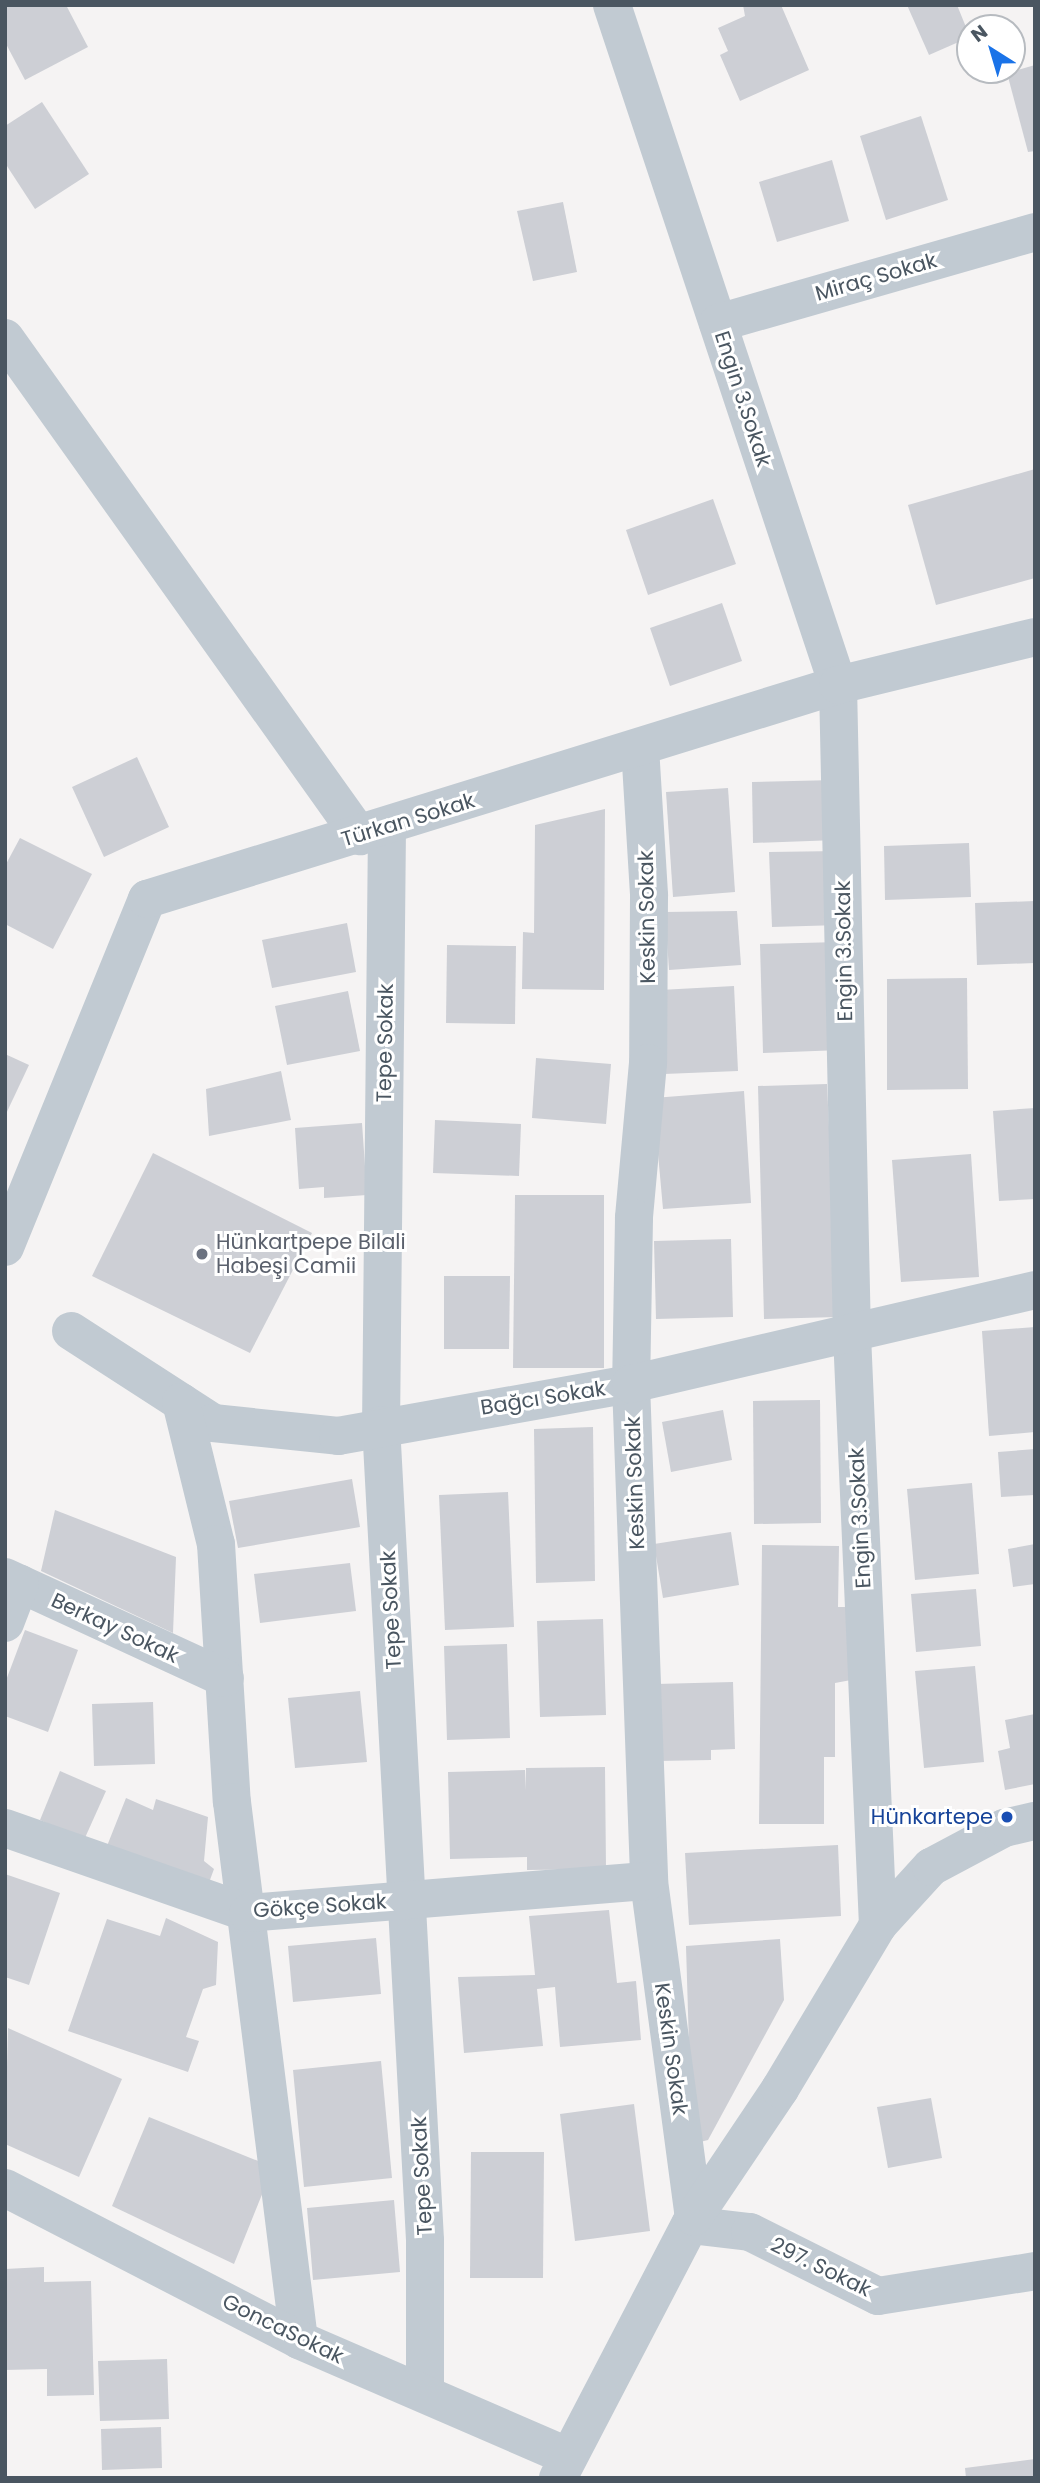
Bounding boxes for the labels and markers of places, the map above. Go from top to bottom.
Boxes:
place label: Hünkartpepe Bilali Habeşi Camii [216,1229,406,1279]
marker: Hünkartpepe Bilali Habeşi Camii [194,1246,210,1262]
place label: Hünkartepe [871,1804,993,1830]
marker: Hünkartepe [999,1809,1015,1825]

